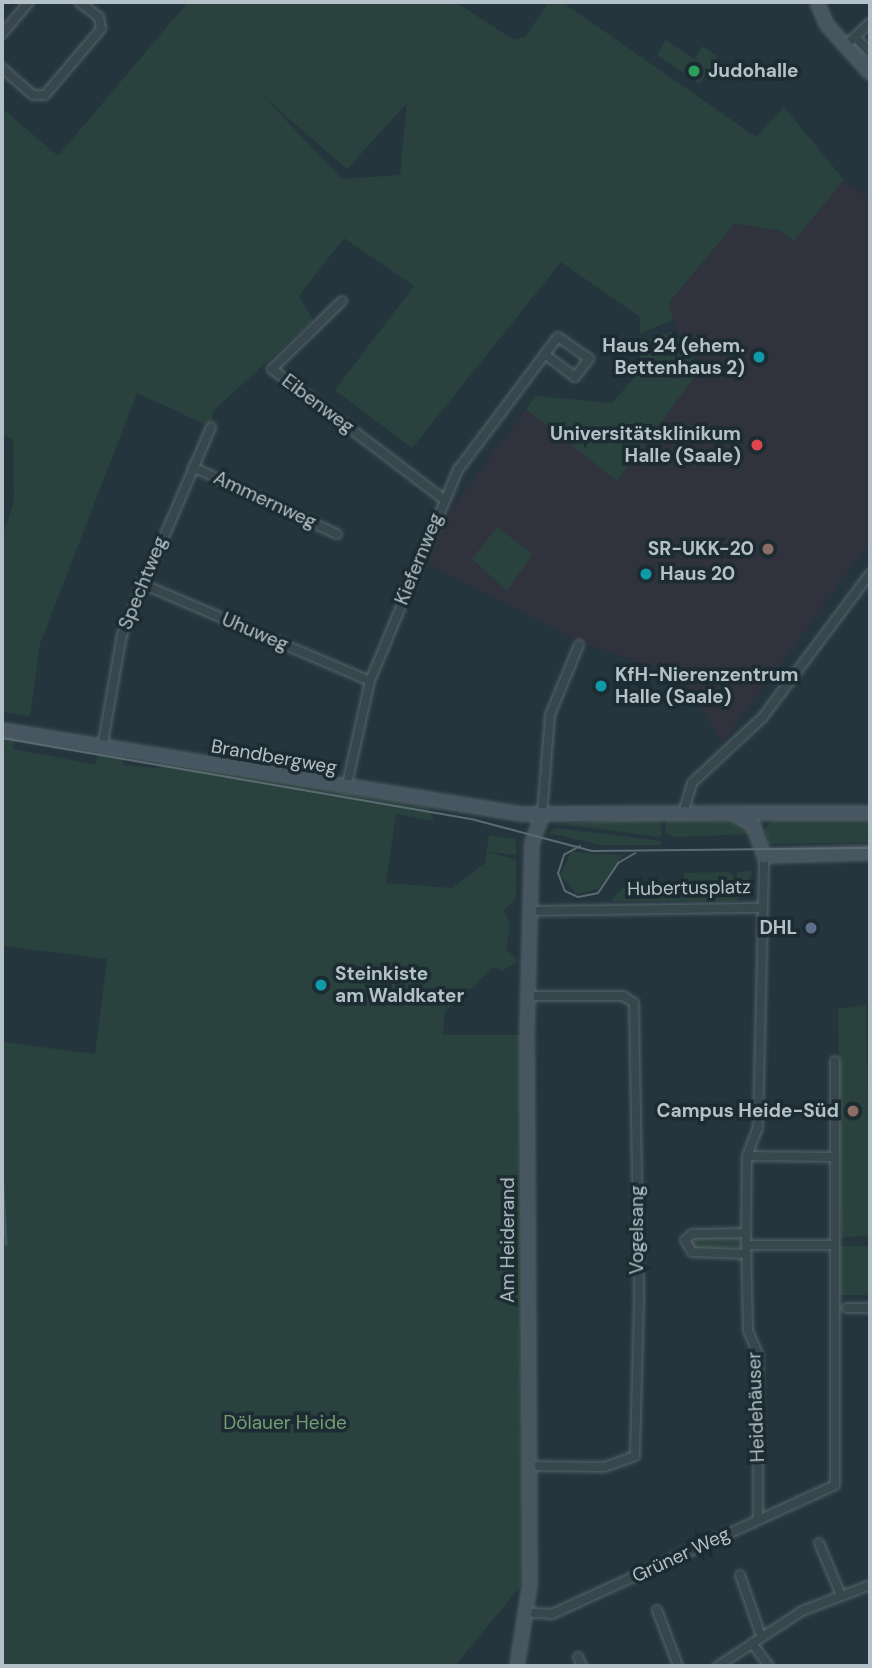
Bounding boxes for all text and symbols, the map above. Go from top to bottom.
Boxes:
place label: Judohalle [708,60,798,82]
marker: Judohalle [686,63,702,79]
place label: Haus 24 (ehem. Bettenhaus 2) [602,335,745,379]
marker: Haus 24 (ehem. Bettenhaus 2) [751,349,767,365]
street label: Eibenweg [277,370,359,438]
place label: Universitätsklinikum Halle (Saale) [550,423,741,467]
marker: Universitätsklinikum Halle (Saale) [747,435,767,455]
street label: Ammernweg [210,466,320,534]
street label: Kiefernweg [390,510,448,608]
street label: Spechtweg [114,533,172,633]
place label: SR-UKK-20 [648,538,754,560]
marker: SR-UKK-20 [760,541,776,557]
place label: Haus 20 [660,563,735,585]
marker: Haus 20 [638,566,654,582]
street label: Uhuweg [218,608,292,656]
place label: KfH-Nierenzentrum Halle (Saale) [615,664,798,708]
marker: KfH-Nierenzentrum Halle (Saale) [593,678,609,694]
street label: Brandbergweg [209,735,339,779]
street label: Hubertusplatz [627,876,751,900]
place label: DHL [759,917,797,939]
marker: DHL [803,920,819,936]
place label: Steinkiste am Waldkater [335,963,464,1007]
marker: Steinkiste am Waldkater [313,977,329,993]
place label: Campus Heide-Süd [657,1100,839,1122]
marker: Campus Heide-Süd [845,1103,861,1119]
street label: Am Heiderand [497,1177,519,1303]
street label: Vogelsang [626,1186,648,1274]
street label: Heidehäuser [743,1351,769,1463]
park label: Dölauer Heide [223,1412,347,1434]
street label: Grüner Weg [629,1523,733,1587]

